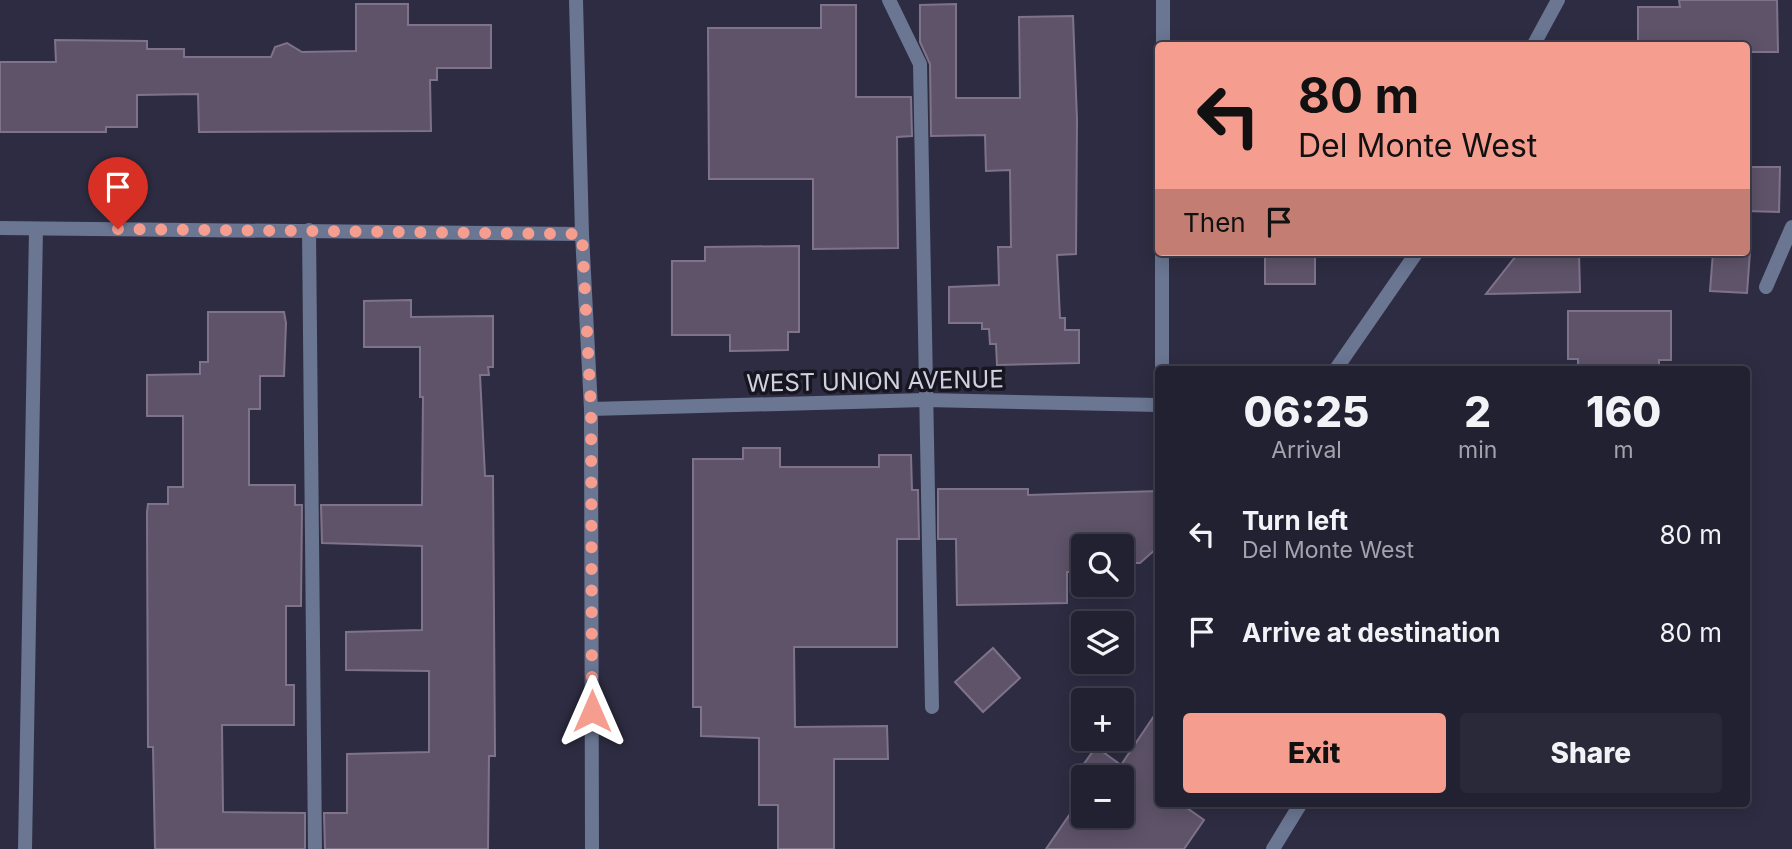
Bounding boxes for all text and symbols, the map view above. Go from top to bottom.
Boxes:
text: 80 m [1298,66,1419,125]
icon: left [1183,70,1274,161]
text: Del Monte West [1298,126,1537,165]
pin [88,157,148,229]
icon: arrive [99,168,137,206]
icon: arrive [1260,203,1298,241]
text: Then [1183,207,1246,238]
street label: WEST UNION AVENUE [746,364,1004,398]
text: 06:25 [1244,386,1369,437]
text: 2 [1464,386,1491,437]
text: 160 [1586,386,1661,437]
text: Arrival [1271,436,1342,464]
text: min [1458,436,1497,464]
text: m [1614,436,1634,464]
text: Turn left [1242,505,1348,536]
icon: left [1183,515,1221,553]
text: 80 m [1659,519,1722,550]
map controls [1071,534,1134,828]
button: search [1071,534,1134,597]
text: Del Monte West [1242,536,1414,564]
button: layers [1071,611,1134,674]
icon: arrive [1183,613,1221,651]
text: Arrive at destination [1242,617,1501,648]
text: 80 m [1659,617,1722,648]
position arrow [555,674,629,748]
button: + [1071,688,1134,751]
button: Exit [1183,713,1446,793]
button: Share [1460,713,1722,793]
button: − [1071,765,1134,828]

